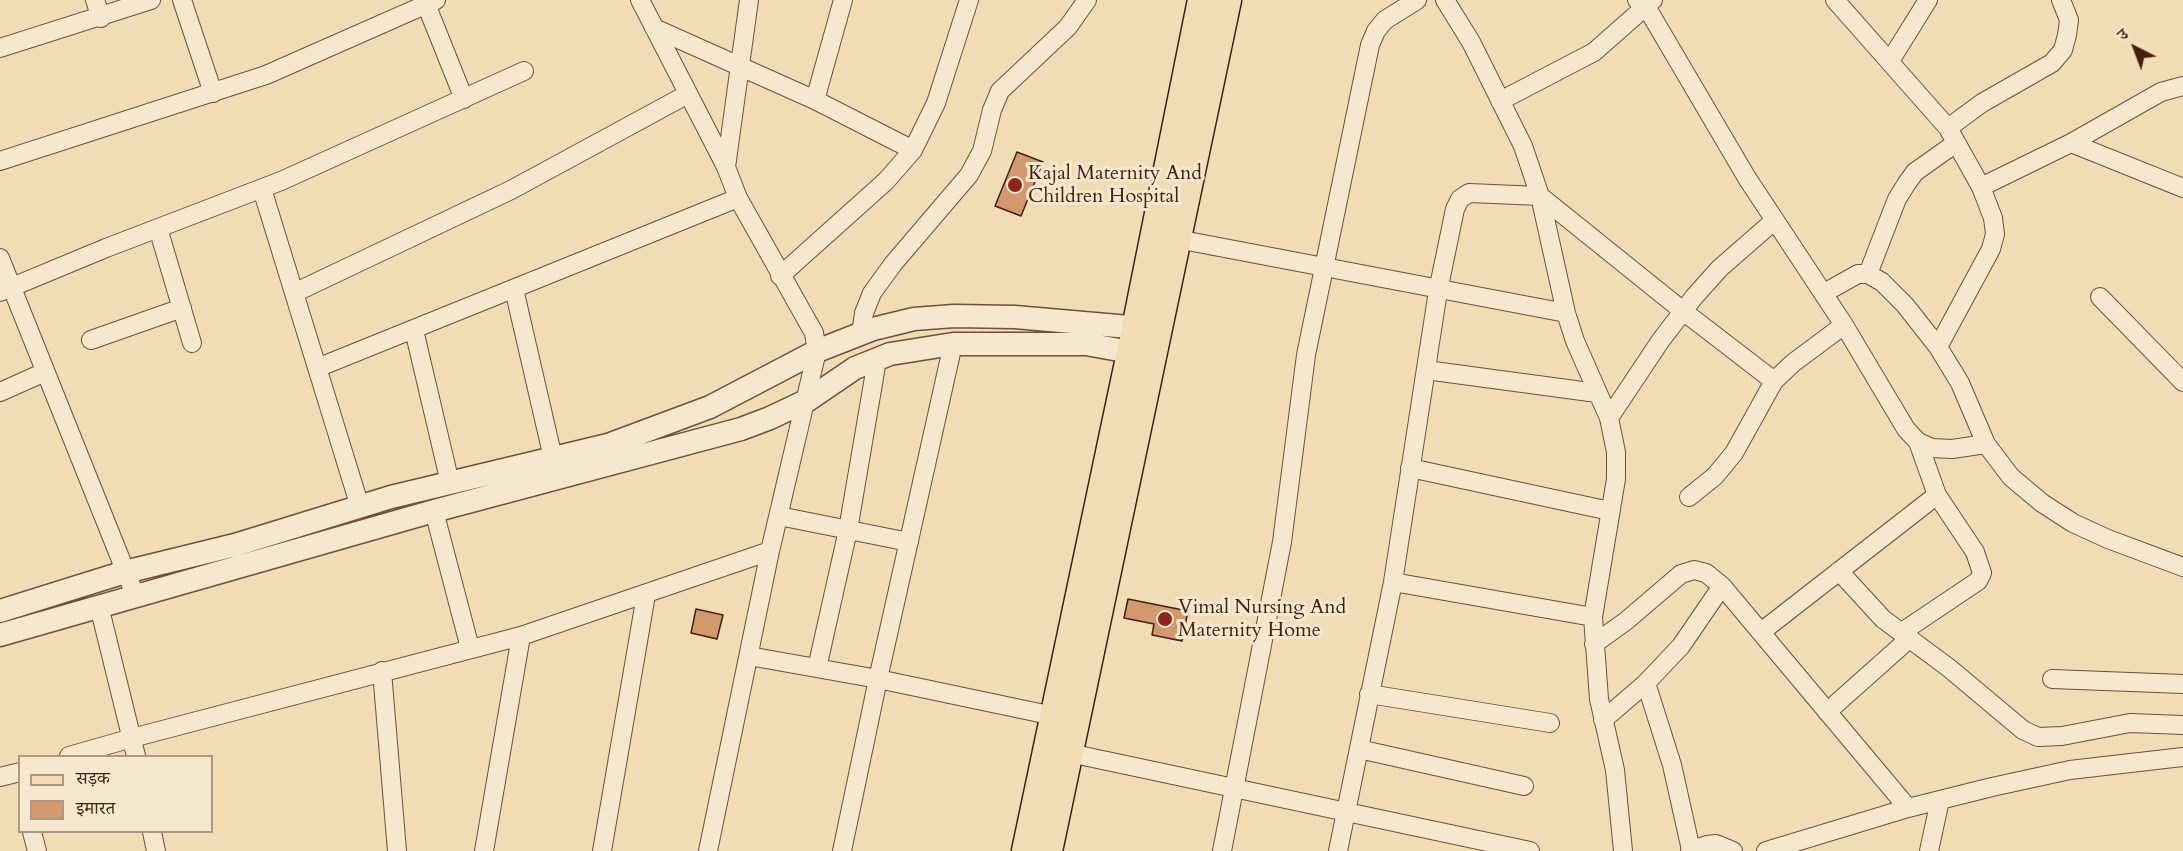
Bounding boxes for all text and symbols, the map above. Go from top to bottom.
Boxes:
north arrow [2105,18,2165,78]
text: उ [2113,24,2133,46]
place label: Kajal Maternity And Children Hospital [1028,162,1202,209]
marker: Kajal Maternity And Children Hospital [1006,176,1024,194]
place label: Vimal Nursing And Maternity Home [1178,596,1346,643]
marker: Vimal Nursing And Maternity Home [1156,610,1174,628]
legend [18,755,213,833]
text: सड़क [76,766,110,791]
text: इमारत [76,796,115,821]

